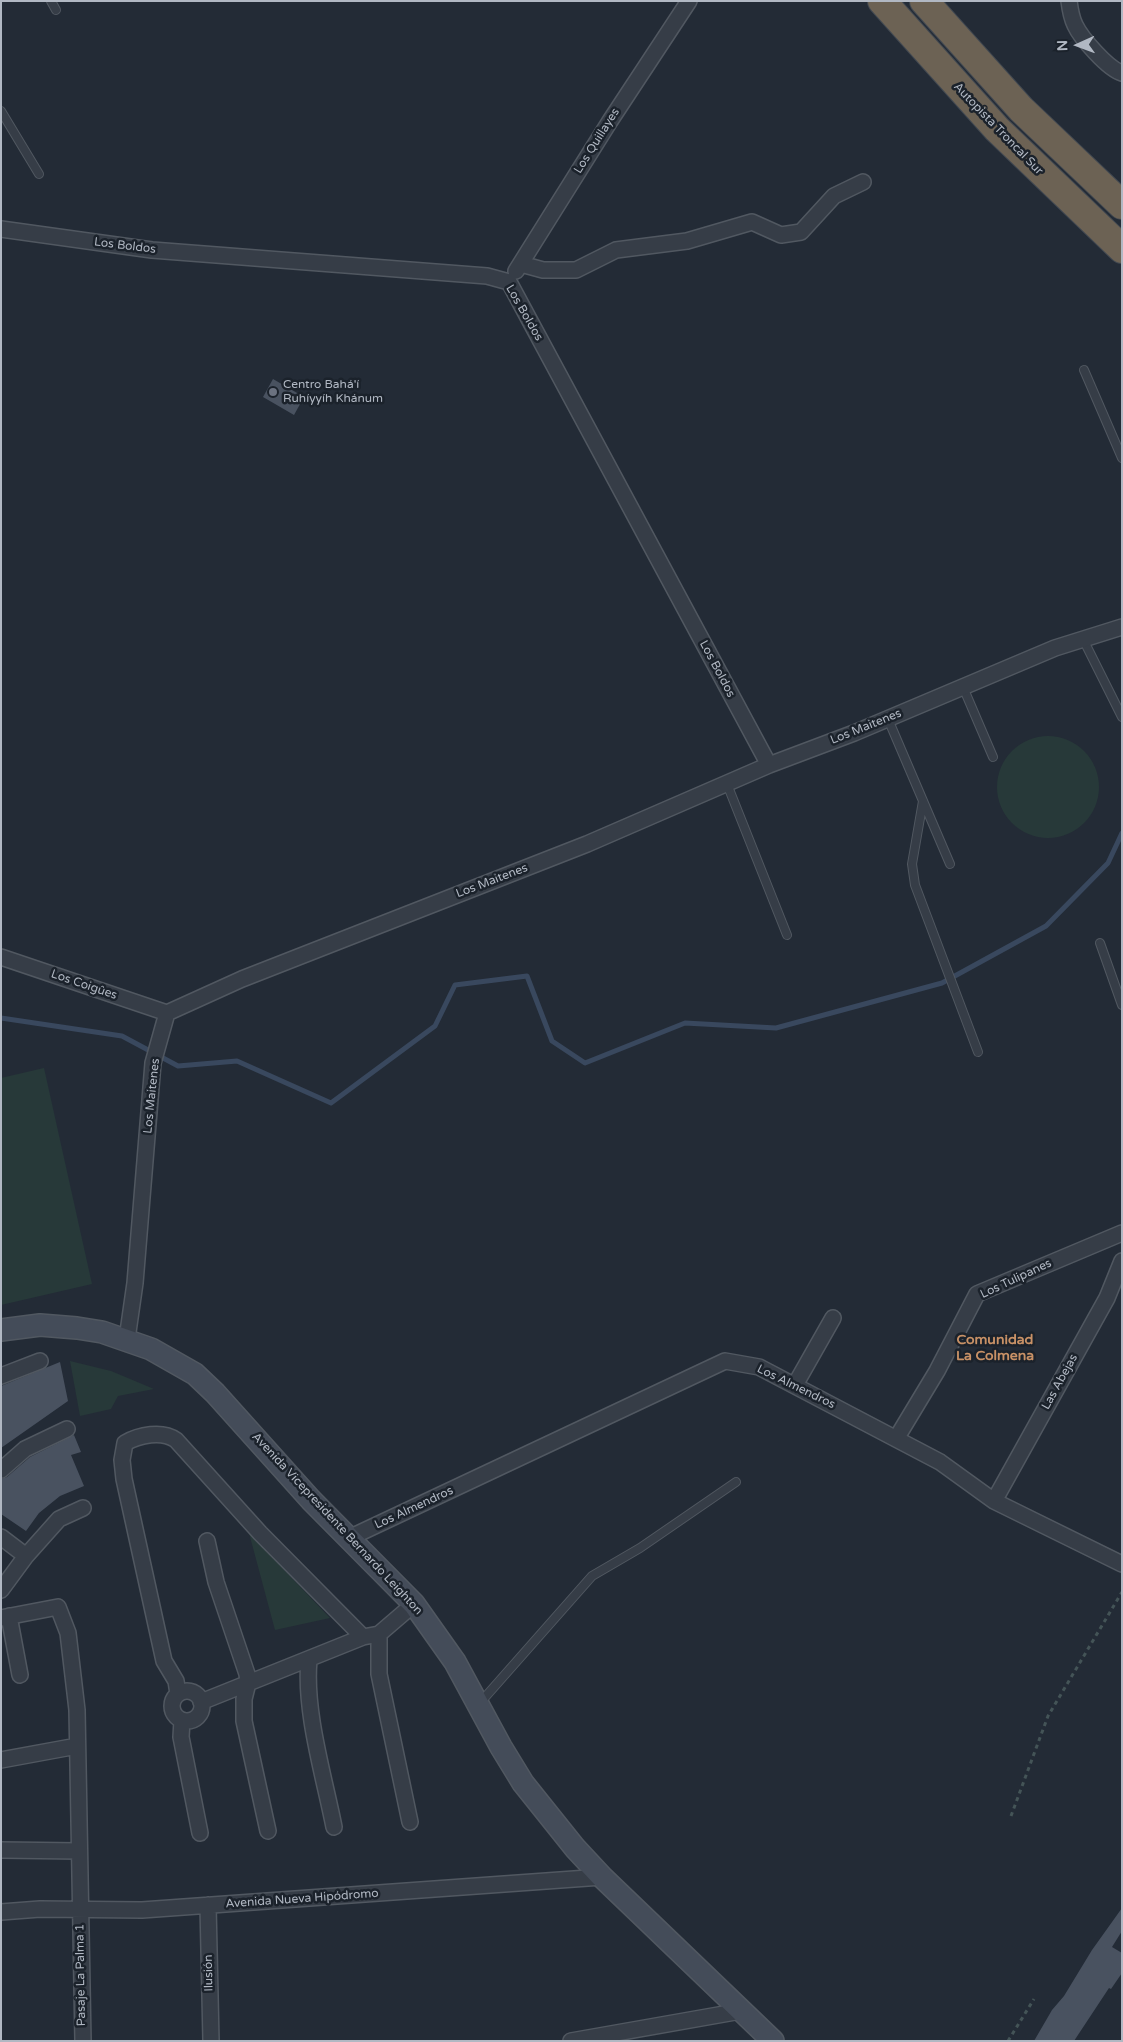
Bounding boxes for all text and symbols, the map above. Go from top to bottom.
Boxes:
north arrow [1053,20,1103,70]
text: N [1054,40,1071,51]
street label: Autopista Troncal Sur [950,80,1046,178]
street label: Los Quillayes [571,106,623,176]
street label: Los Boldos [93,235,157,257]
street label: Los Boldos [502,282,546,344]
place label: Centro Bahá'í Ruhíyyíh Khánum [283,378,383,406]
marker: Centro Bahá'í Ruhíyyíh Khánum [267,386,279,398]
street label: Los Boldos [696,638,738,700]
street label: Los Maitenes [828,706,904,748]
street label: Los Maitenes [454,861,530,901]
street label: Los Coigûes [49,967,119,1003]
street label: Los Maitenes [141,1058,163,1134]
street label: Los Tulipanes [978,1256,1054,1302]
district label: Comunidad La Colmena [956,1332,1034,1364]
street label: Las Abejas [1039,1352,1081,1412]
street label: Los Almendros [755,1362,837,1412]
street label: Avenida Vicepresidente Bernardo Leighton [249,1430,425,1618]
street label: Los Almendros [372,1483,456,1533]
street label: Avenida Nueva Hipódromo [225,1886,379,1912]
street label: Pasaje La Palma 1 [73,1924,89,2026]
street label: Ilusión [201,1954,217,1992]

